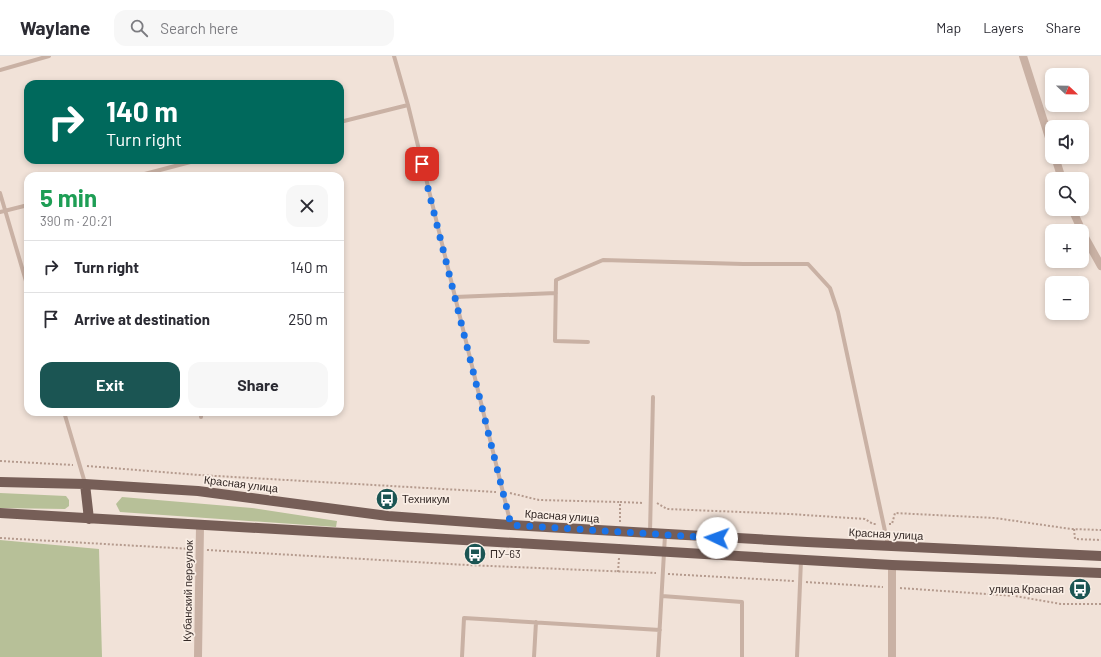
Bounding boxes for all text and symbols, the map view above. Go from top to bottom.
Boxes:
search box [114,10,394,46]
text: Waylane [20,16,90,39]
icon: search [128,17,150,39]
text: Search here [160,19,238,37]
text: Map [936,19,961,36]
text: Layers [983,19,1024,36]
text: Share [1046,19,1081,36]
north arrow [1045,68,1089,112]
map controls [1045,68,1089,320]
text: 140 m [106,94,178,128]
icon: right [40,96,92,148]
button: sound [1045,120,1089,164]
text: Turn right [106,128,182,150]
pin [405,147,439,181]
icon: arrive [411,153,433,175]
button: search [1045,172,1089,216]
text: 5 min [40,183,97,212]
button: close [286,185,328,227]
text: 390 m · 20:21 [40,213,112,229]
button: + [1045,224,1089,268]
icon: right [40,256,62,278]
text: Turn right [74,258,139,276]
text: 140 m [291,258,328,276]
button: − [1045,276,1089,320]
icon: arrive [40,308,62,330]
text: Arrive at destination [74,310,210,328]
text: 250 m [288,310,328,328]
button: Exit [40,362,180,408]
button: Share [188,362,328,408]
street label: Красная улица [203,472,280,495]
bus stop icon: Техникум [374,486,400,512]
place label: Техникум [402,492,450,505]
street label: Красная улица [524,506,601,525]
position arrow [696,517,738,559]
street label: Красная улица [848,525,925,542]
street label: Кубанский переулок [180,540,195,642]
bus stop icon: ПУ-63 [462,541,488,567]
place label: ПУ-63 [490,547,521,560]
bus stop icon: улица Красная [1067,576,1093,602]
place label: улица Красная [989,582,1064,595]

